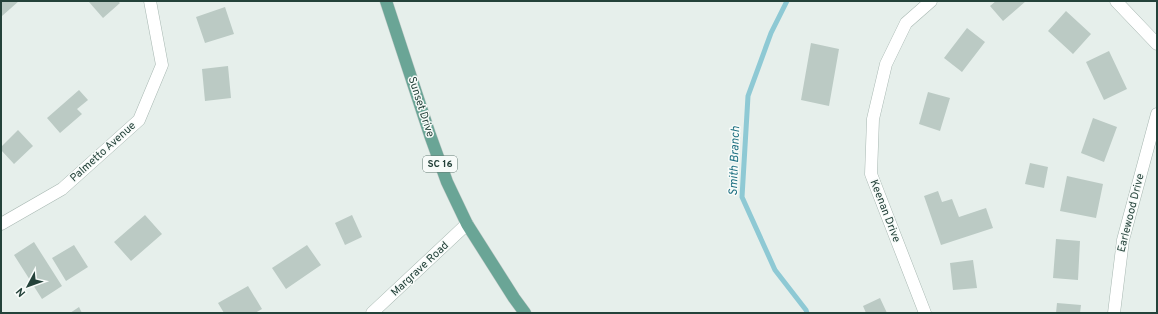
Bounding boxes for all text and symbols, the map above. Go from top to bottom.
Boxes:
street label: Sunset Drive [405,75,437,139]
street label: Palmetto Avenue [67,119,139,185]
water label: Smith Branch [726,125,744,196]
road number: SC 16 [423,156,457,172]
street label: Earlewood Drive [1114,172,1148,254]
street label: Keenan Drive [867,178,903,244]
street label: Margrave Road [388,239,452,299]
north arrow [8,266,48,306]
text: N [13,284,29,299]

